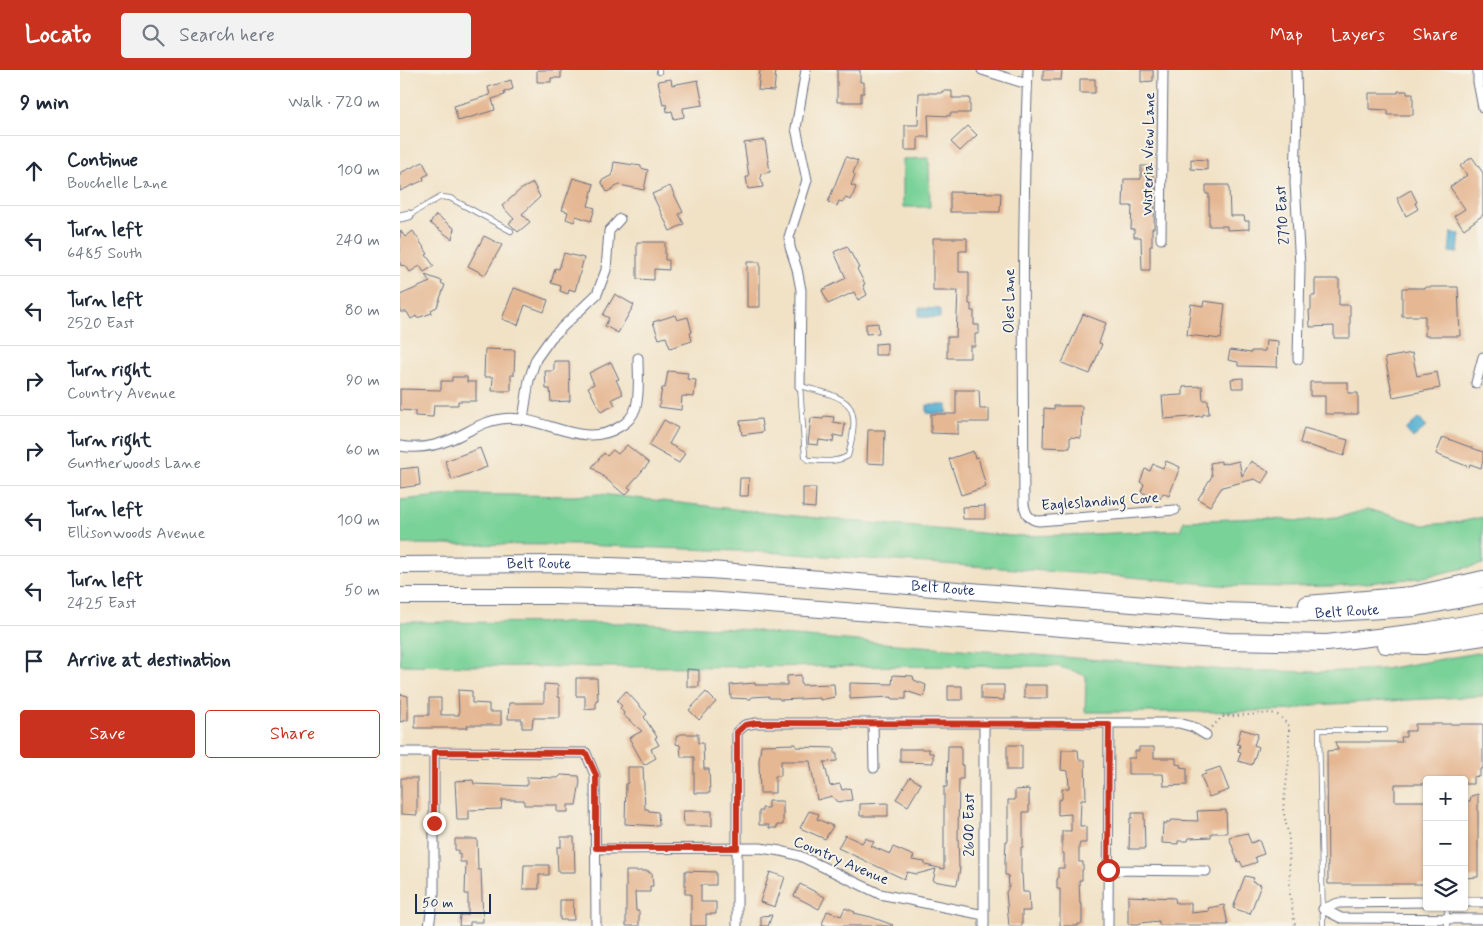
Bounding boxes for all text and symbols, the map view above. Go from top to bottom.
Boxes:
search box [121,13,471,58]
text: Locato [25,20,91,51]
icon: search [139,21,167,49]
text: Search here [179,23,275,48]
text: Map [1270,23,1303,47]
text: Layers [1331,23,1385,47]
text: Share [1413,23,1458,47]
text: 9 min [20,89,69,117]
text: Walk · 720 m [288,92,380,113]
street label: Wisteria View Lane [1138,92,1160,216]
text: Continue [67,148,138,173]
icon: ahead [20,157,48,185]
text: 100 m [337,160,380,181]
text: Bouchelle Lane [67,173,168,194]
street label: 2710 East [1271,184,1295,245]
text: Turn left [67,218,143,243]
icon: left [20,227,48,255]
text: 240 m [336,230,380,251]
text: 6485 South [67,243,142,264]
street label: Oles Lane [1000,269,1020,333]
text: Turn left [67,288,143,313]
icon: left [20,297,48,325]
text: 80 m [345,300,380,321]
text: 2520 East [67,313,134,334]
text: Turn right [67,358,151,383]
icon: right [20,367,48,395]
text: 90 m [346,370,380,391]
text: Country Avenue [67,383,176,404]
text: Turn right [67,428,151,453]
icon: right [20,437,48,465]
text: 60 m [346,440,380,461]
text: Guntherwoods Lane [67,453,201,474]
street label: Eagleslanding Cove [1041,488,1160,517]
text: Turn left [67,498,143,523]
icon: left [20,507,48,535]
text: 100 m [337,510,380,531]
text: Ellisonwoods Avenue [67,523,205,544]
street label: Belt Route [507,554,572,574]
text: Turn left [67,568,143,593]
street label: Belt Route [910,576,976,601]
icon: left [20,577,48,605]
text: 50 m [344,580,380,601]
text: 2425 East [67,593,136,614]
street label: Belt Route [1314,600,1380,624]
icon: arrive [20,647,48,675]
text: Arrive at destination [67,648,231,673]
button: Save [20,710,195,758]
button: Share [205,710,380,758]
map controls [1423,776,1468,911]
button: + [1423,776,1468,821]
street label: 2600 East [960,793,980,857]
route end [423,812,446,835]
button: − [1423,821,1468,866]
street label: Country Avenue [790,832,892,890]
route start [1097,859,1120,882]
button: layers [1423,866,1468,911]
scale bar [415,891,491,914]
text: 50 m [422,894,453,912]

